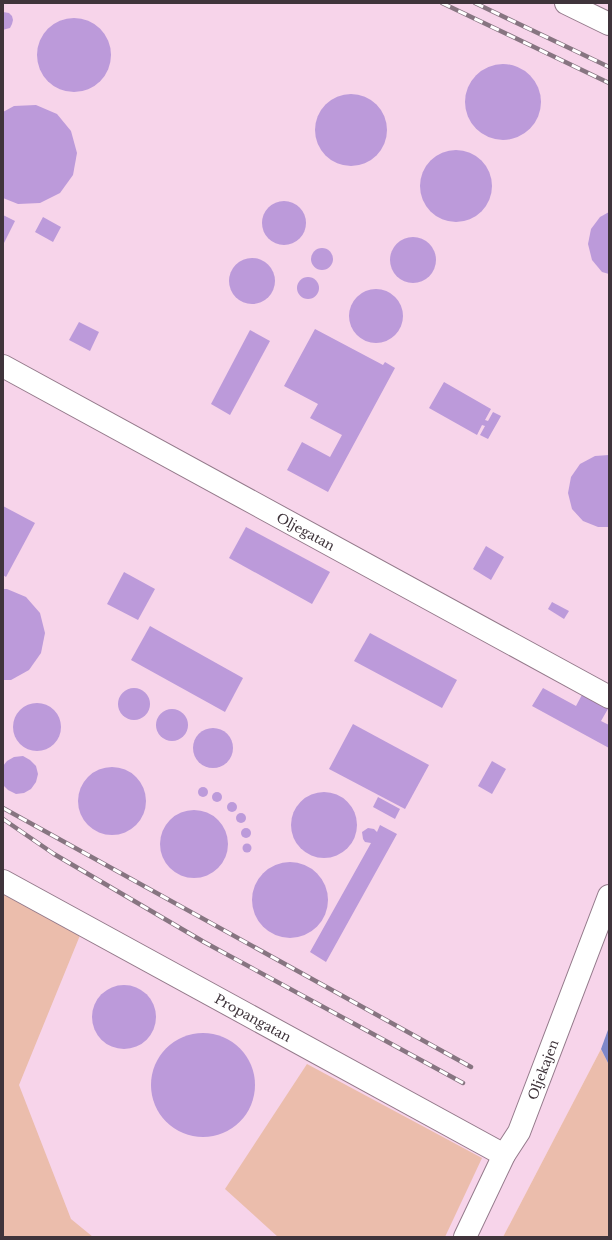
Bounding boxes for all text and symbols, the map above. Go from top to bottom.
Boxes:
street label: Oljegatan [273,509,338,555]
street label: Propangatan [212,990,294,1046]
street label: Oljekajen [524,1037,562,1102]

